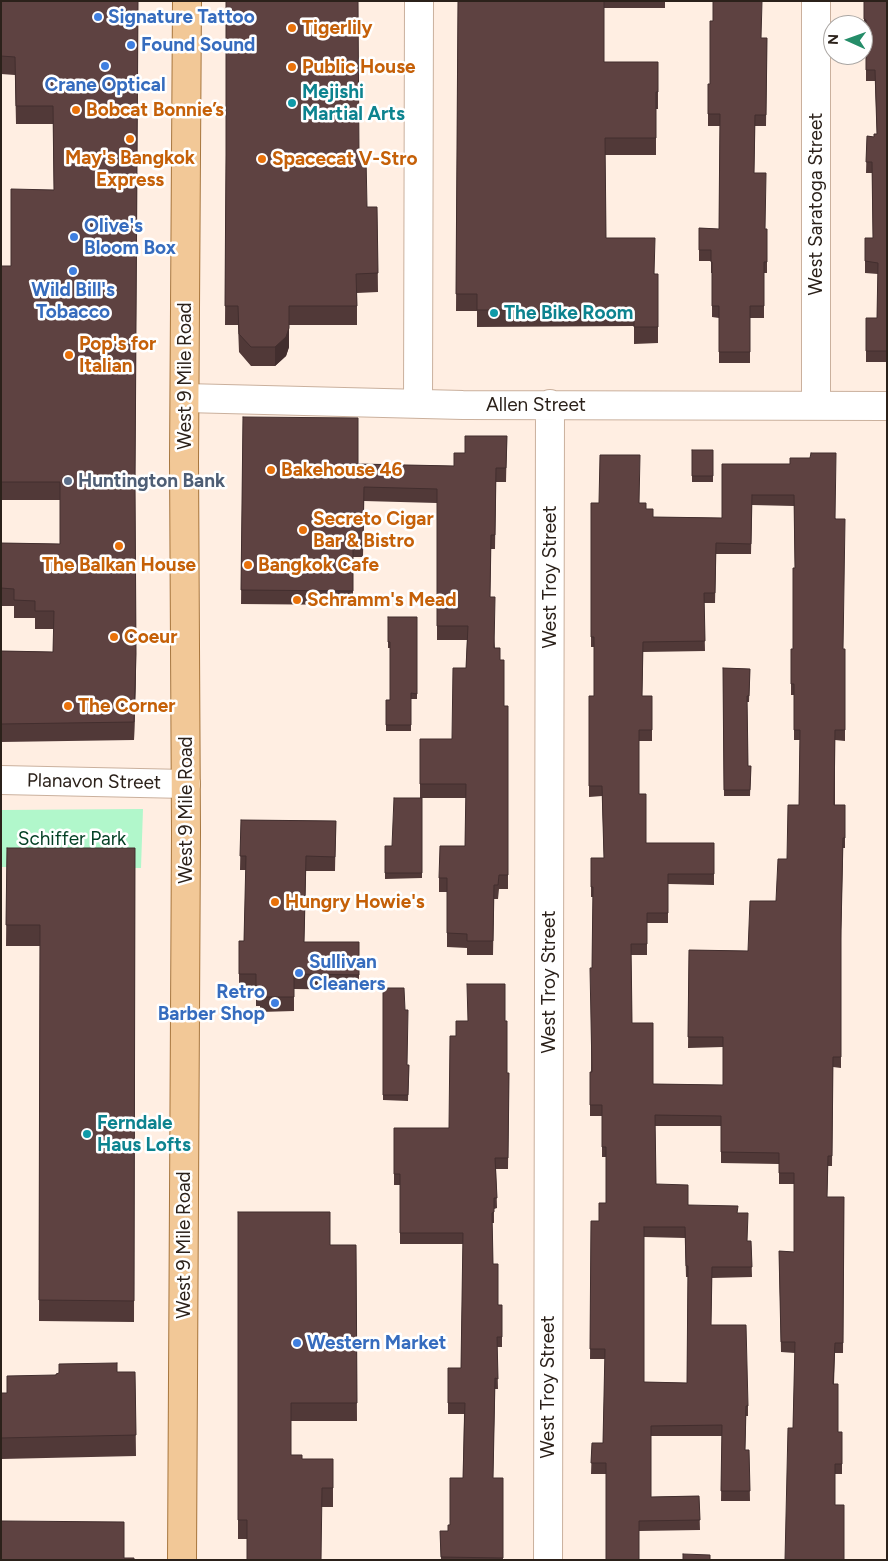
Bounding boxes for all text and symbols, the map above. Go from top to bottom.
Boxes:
place label: Signature Tattoo [108,6,255,28]
marker: Signature Tattoo [92,11,104,23]
north arrow [823,15,873,65]
place label: Tigerlily [302,17,372,39]
marker: Tigerlily [286,22,298,34]
place label: Found Sound [141,34,255,56]
text: N [825,34,842,45]
marker: Found Sound [125,39,137,51]
place label: Public House [302,56,416,78]
marker: Crane Optical [99,60,111,72]
marker: Public House [286,61,298,73]
place label: Crane Optical [44,74,166,96]
place label: Mejishi Martial Arts [302,81,405,125]
marker: Mejishi Martial Arts [286,97,298,109]
place label: Bobcat Bonnie’s [86,99,224,121]
marker: Bobcat Bonnie’s [70,104,82,116]
street label: West Saratoga Street [805,113,827,295]
marker: May's Bangkok Express [124,133,136,145]
place label: May's Bangkok Express [65,147,195,191]
place label: Spacecat V-Stro [272,148,418,170]
marker: Spacecat V-Stro [256,153,268,165]
place label: Olive's Bloom Box [84,215,176,259]
marker: Olive's Bloom Box [68,231,80,243]
marker: Wild Bill's Tobacco [67,265,79,277]
place label: Wild Bill's Tobacco [31,279,115,323]
street label: West 9 Mile Road [174,302,196,450]
place label: The Bike Room [504,302,633,324]
marker: The Bike Room [488,307,500,319]
place label: Pop's for Italian [79,333,156,377]
marker: Pop's for Italian [63,349,75,361]
street label: Allen Street [486,394,586,416]
place label: Bakehouse 46 [281,459,403,481]
marker: Bakehouse 46 [265,464,277,476]
place label: Huntington Bank [78,470,225,492]
marker: Huntington Bank [62,475,74,487]
street label: West Troy Street [539,505,561,649]
place label: Secreto Cigar Bar & Bistro [313,508,434,552]
marker: Secreto Cigar Bar & Bistro [297,524,309,536]
marker: The Balkan House [113,540,125,552]
place label: The Balkan House [42,554,196,576]
place label: Bangkok Cafe [258,554,379,576]
marker: Bangkok Cafe [242,559,254,571]
place label: Schramm's Mead [307,589,456,611]
marker: Schramm's Mead [291,594,303,606]
place label: Coeur [124,626,177,648]
marker: Coeur [108,631,120,643]
place label: The Corner [78,695,176,717]
marker: The Corner [62,700,74,712]
street label: West 9 Mile Road [175,736,197,884]
street label: Planavon Street [27,769,161,795]
park label: Schiffer Park [18,828,126,850]
place label: Hungry Howie's [285,891,425,913]
marker: Hungry Howie's [269,896,281,908]
street label: West Troy Street [538,910,560,1054]
place label: Sullivan Cleaners [309,951,385,995]
marker: Sullivan Cleaners [293,967,305,979]
place label: Retro Barber Shop [158,981,265,1025]
marker: Retro Barber Shop [269,997,281,1009]
place label: Ferndale Haus Lofts [97,1112,191,1156]
marker: Ferndale Haus Lofts [81,1128,93,1140]
street label: West 9 Mile Road [173,1171,195,1319]
street label: West Troy Street [537,1315,559,1459]
place label: Western Market [307,1332,446,1354]
marker: Western Market [291,1337,303,1349]

